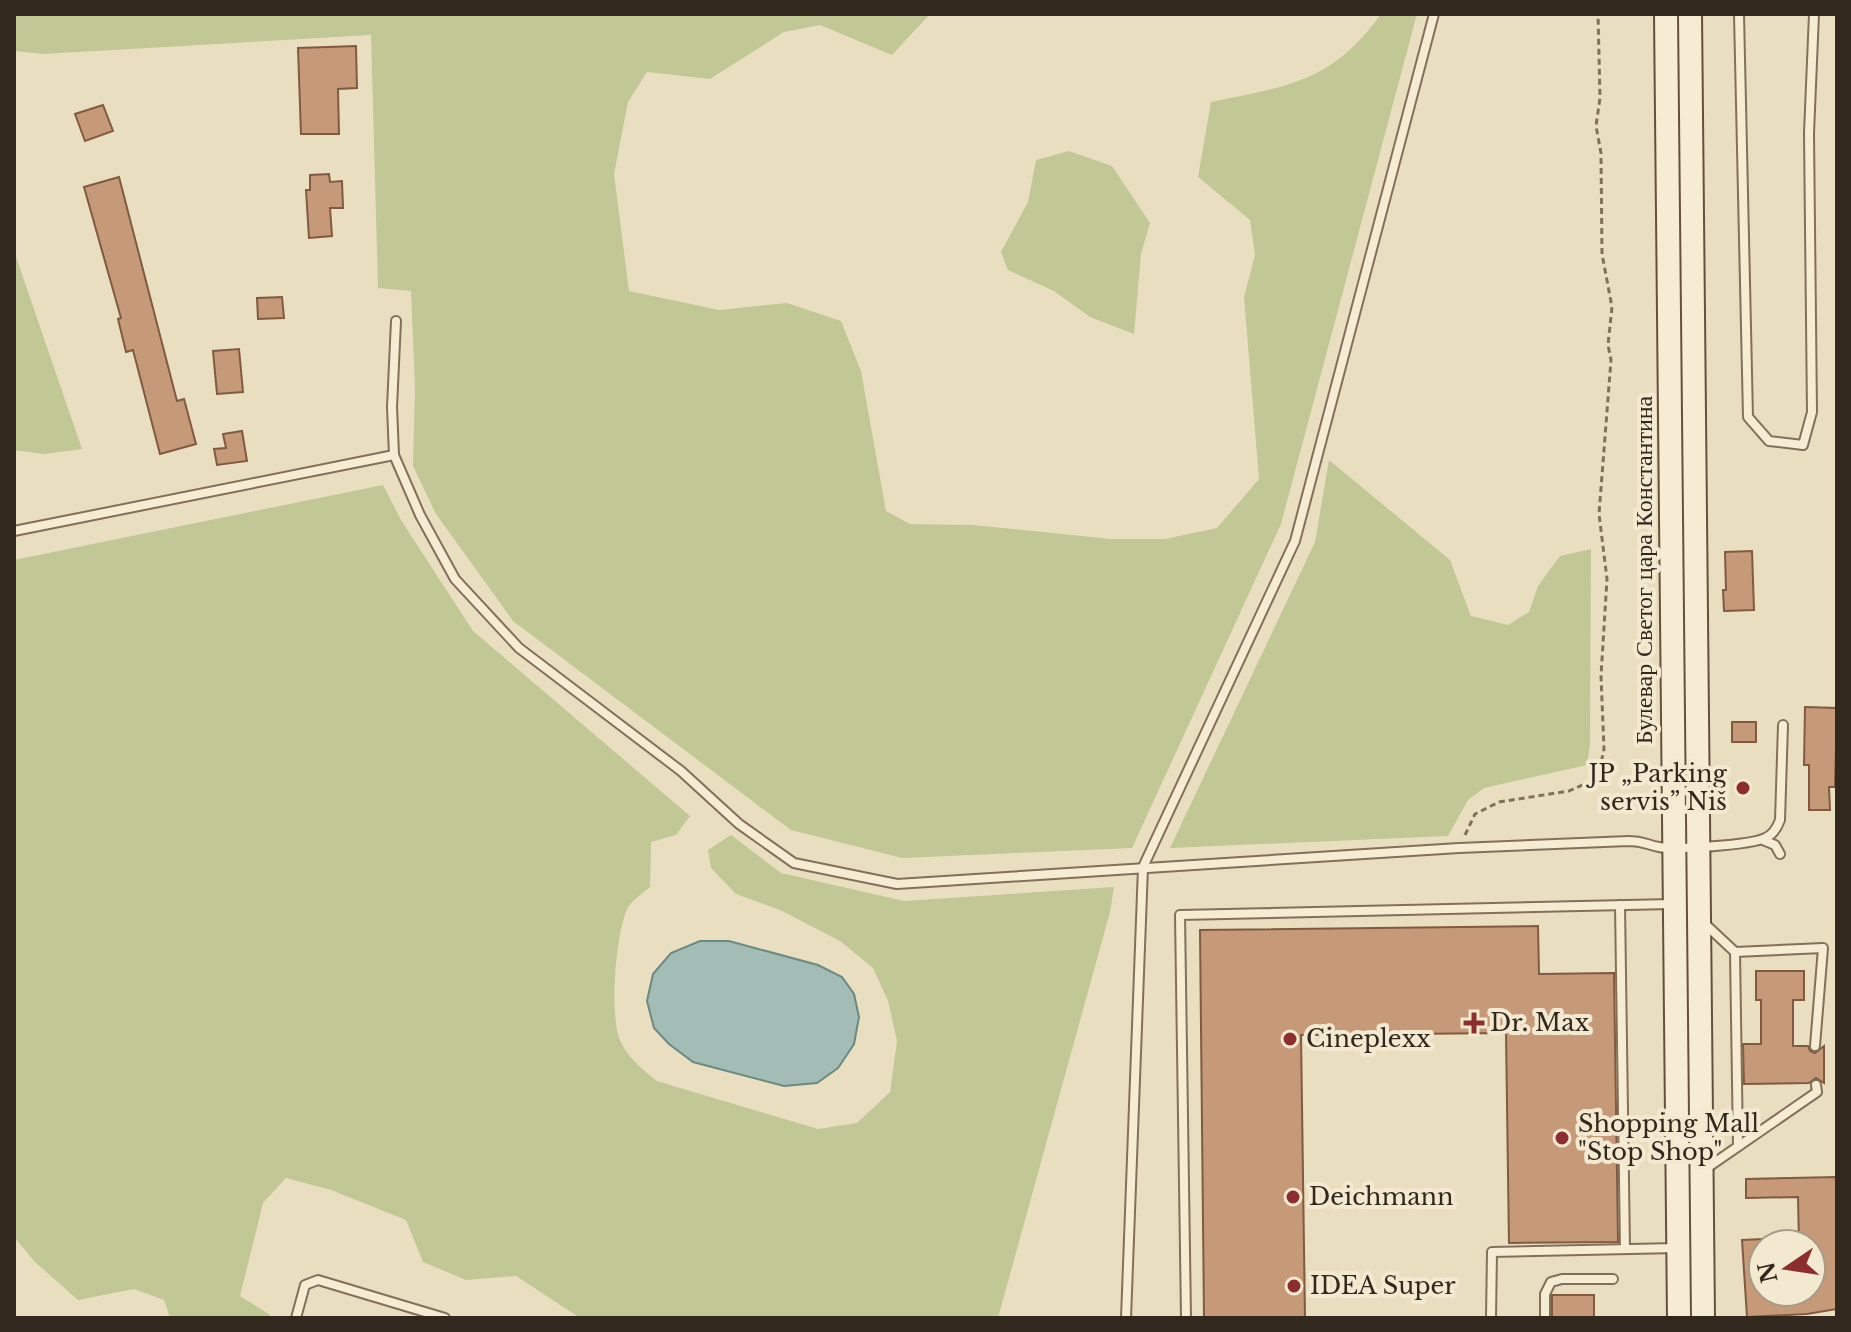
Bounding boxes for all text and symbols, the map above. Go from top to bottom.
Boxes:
street label: Булевар Светог цара Константина [1629,395,1658,744]
place label: JP „Parking servis” Niš [1586,759,1728,816]
marker: JP „Parking servis” Niš [1734,779,1752,797]
place label: Dr. Max [1490,1008,1589,1037]
marker: Dr. Max [1465,1014,1483,1032]
place label: Cineplexx [1306,1024,1431,1053]
marker: Cineplexx [1281,1030,1299,1048]
place label: Shopping Mall "Stop Shop" [1578,1109,1759,1166]
marker: Shopping Mall "Stop Shop" [1553,1129,1571,1147]
place label: Deichmann [1309,1182,1454,1211]
marker: Deichmann [1284,1188,1302,1206]
north arrow [1747,1228,1827,1308]
text: N [1752,1259,1783,1286]
place label: IDEA Super [1310,1271,1456,1300]
marker: IDEA Super [1285,1277,1303,1295]

